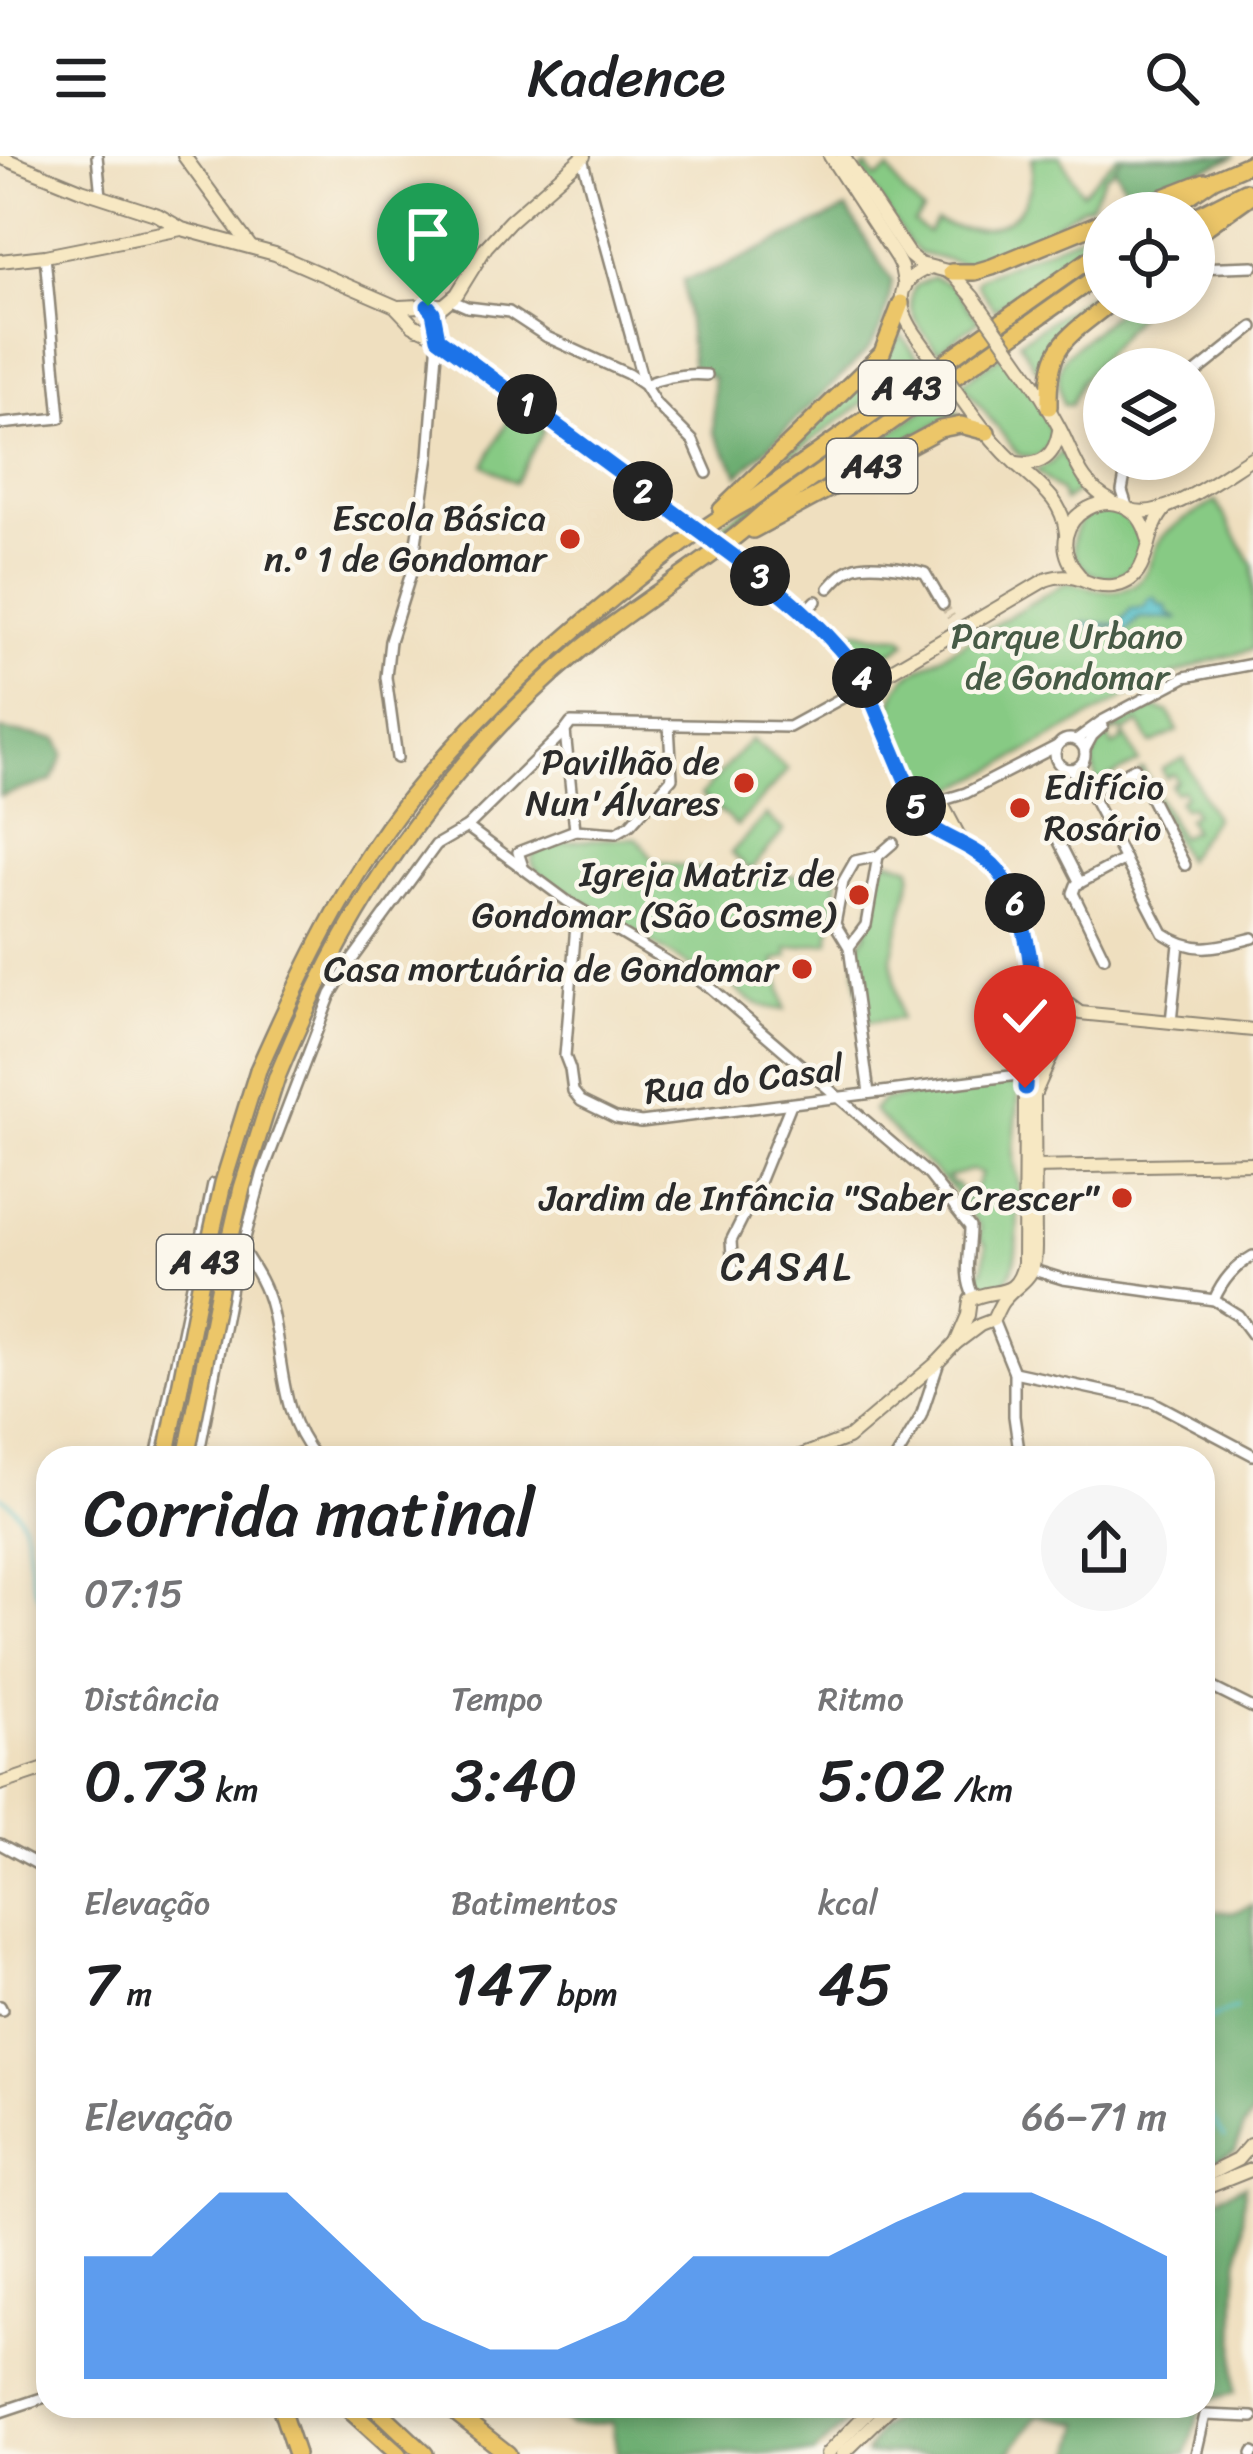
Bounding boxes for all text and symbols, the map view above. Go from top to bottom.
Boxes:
text: Kadence [527,30,726,126]
icon: menu [48,45,114,111]
icon: search [1139,45,1205,111]
pin [377,183,479,306]
map controls [1083,192,1215,480]
button: locate [1083,192,1215,324]
icon: arrive [395,201,461,267]
button: layers [1083,348,1215,480]
road number: A 43 [859,361,955,415]
pin: 1 [497,374,557,434]
text: 1 [520,375,534,433]
road number: A43 [827,439,917,493]
pin: 2 [613,461,673,521]
text: 2 [633,462,653,520]
place label: Escola Básica n.º 1 de Gondomar [264,486,548,591]
marker: Escola Básica n.º 1 de Gondomar [557,526,583,552]
pin: 3 [730,546,790,606]
text: 3 [751,547,769,605]
park label: Parque Urbano de Gondomar [951,604,1183,709]
pin: 4 [832,648,892,708]
text: 4 [852,649,872,707]
place label: Pavilhão de Nun'Álvares [525,730,720,835]
place label: Edifício Rosário [1044,755,1164,860]
marker: Pavilhão de Nun'Álvares [731,770,757,796]
pin: 5 [886,776,946,836]
text: 5 [906,777,926,835]
marker: Edifício Rosário [1007,795,1033,821]
place label: Igreja Matriz de Gondomar (São Cosme) [472,842,837,947]
pin: 6 [985,873,1045,933]
text: 6 [1006,874,1024,932]
marker: Igreja Matriz de Gondomar (São Cosme) [846,882,872,908]
place label: Casa mortuária de Gondomar [324,937,780,1001]
marker: Casa mortuária de Gondomar [789,956,815,982]
pin [974,965,1076,1088]
icon: check [992,983,1058,1049]
street label: Rua do Casal [641,1036,848,1124]
place label: Jardim de Infância "Saber Crescer" [537,1166,1100,1230]
marker: Jardim de Infância "Saber Crescer" [1109,1185,1135,1211]
district label: CASAL [720,1232,854,1301]
road number: A 43 [157,1235,253,1289]
text: Corrida matinal [84,1455,535,1572]
button: share [1041,1485,1167,1611]
text: 07:15 [84,1559,183,1628]
text: Distância [84,1670,219,1728]
text: Tempo [451,1670,543,1728]
text: Ritmo [818,1670,904,1728]
text: 0.73 [84,1728,207,1834]
text: 3:40 [451,1728,577,1834]
text: 5:02 [818,1728,945,1834]
text: km [207,1761,259,1819]
text: /km [945,1761,1013,1819]
text: Elevação [84,1874,210,1932]
text: Batimentos [451,1874,617,1932]
text: kcal [818,1874,878,1932]
text: 7 [84,1932,118,2038]
text: 147 [451,1932,549,2038]
text: 45 [818,1932,892,2038]
text: m [118,1965,152,2023]
text: bpm [549,1965,618,2023]
text: Elevação [84,2082,233,2151]
text: 66–71 m [1021,2082,1167,2151]

